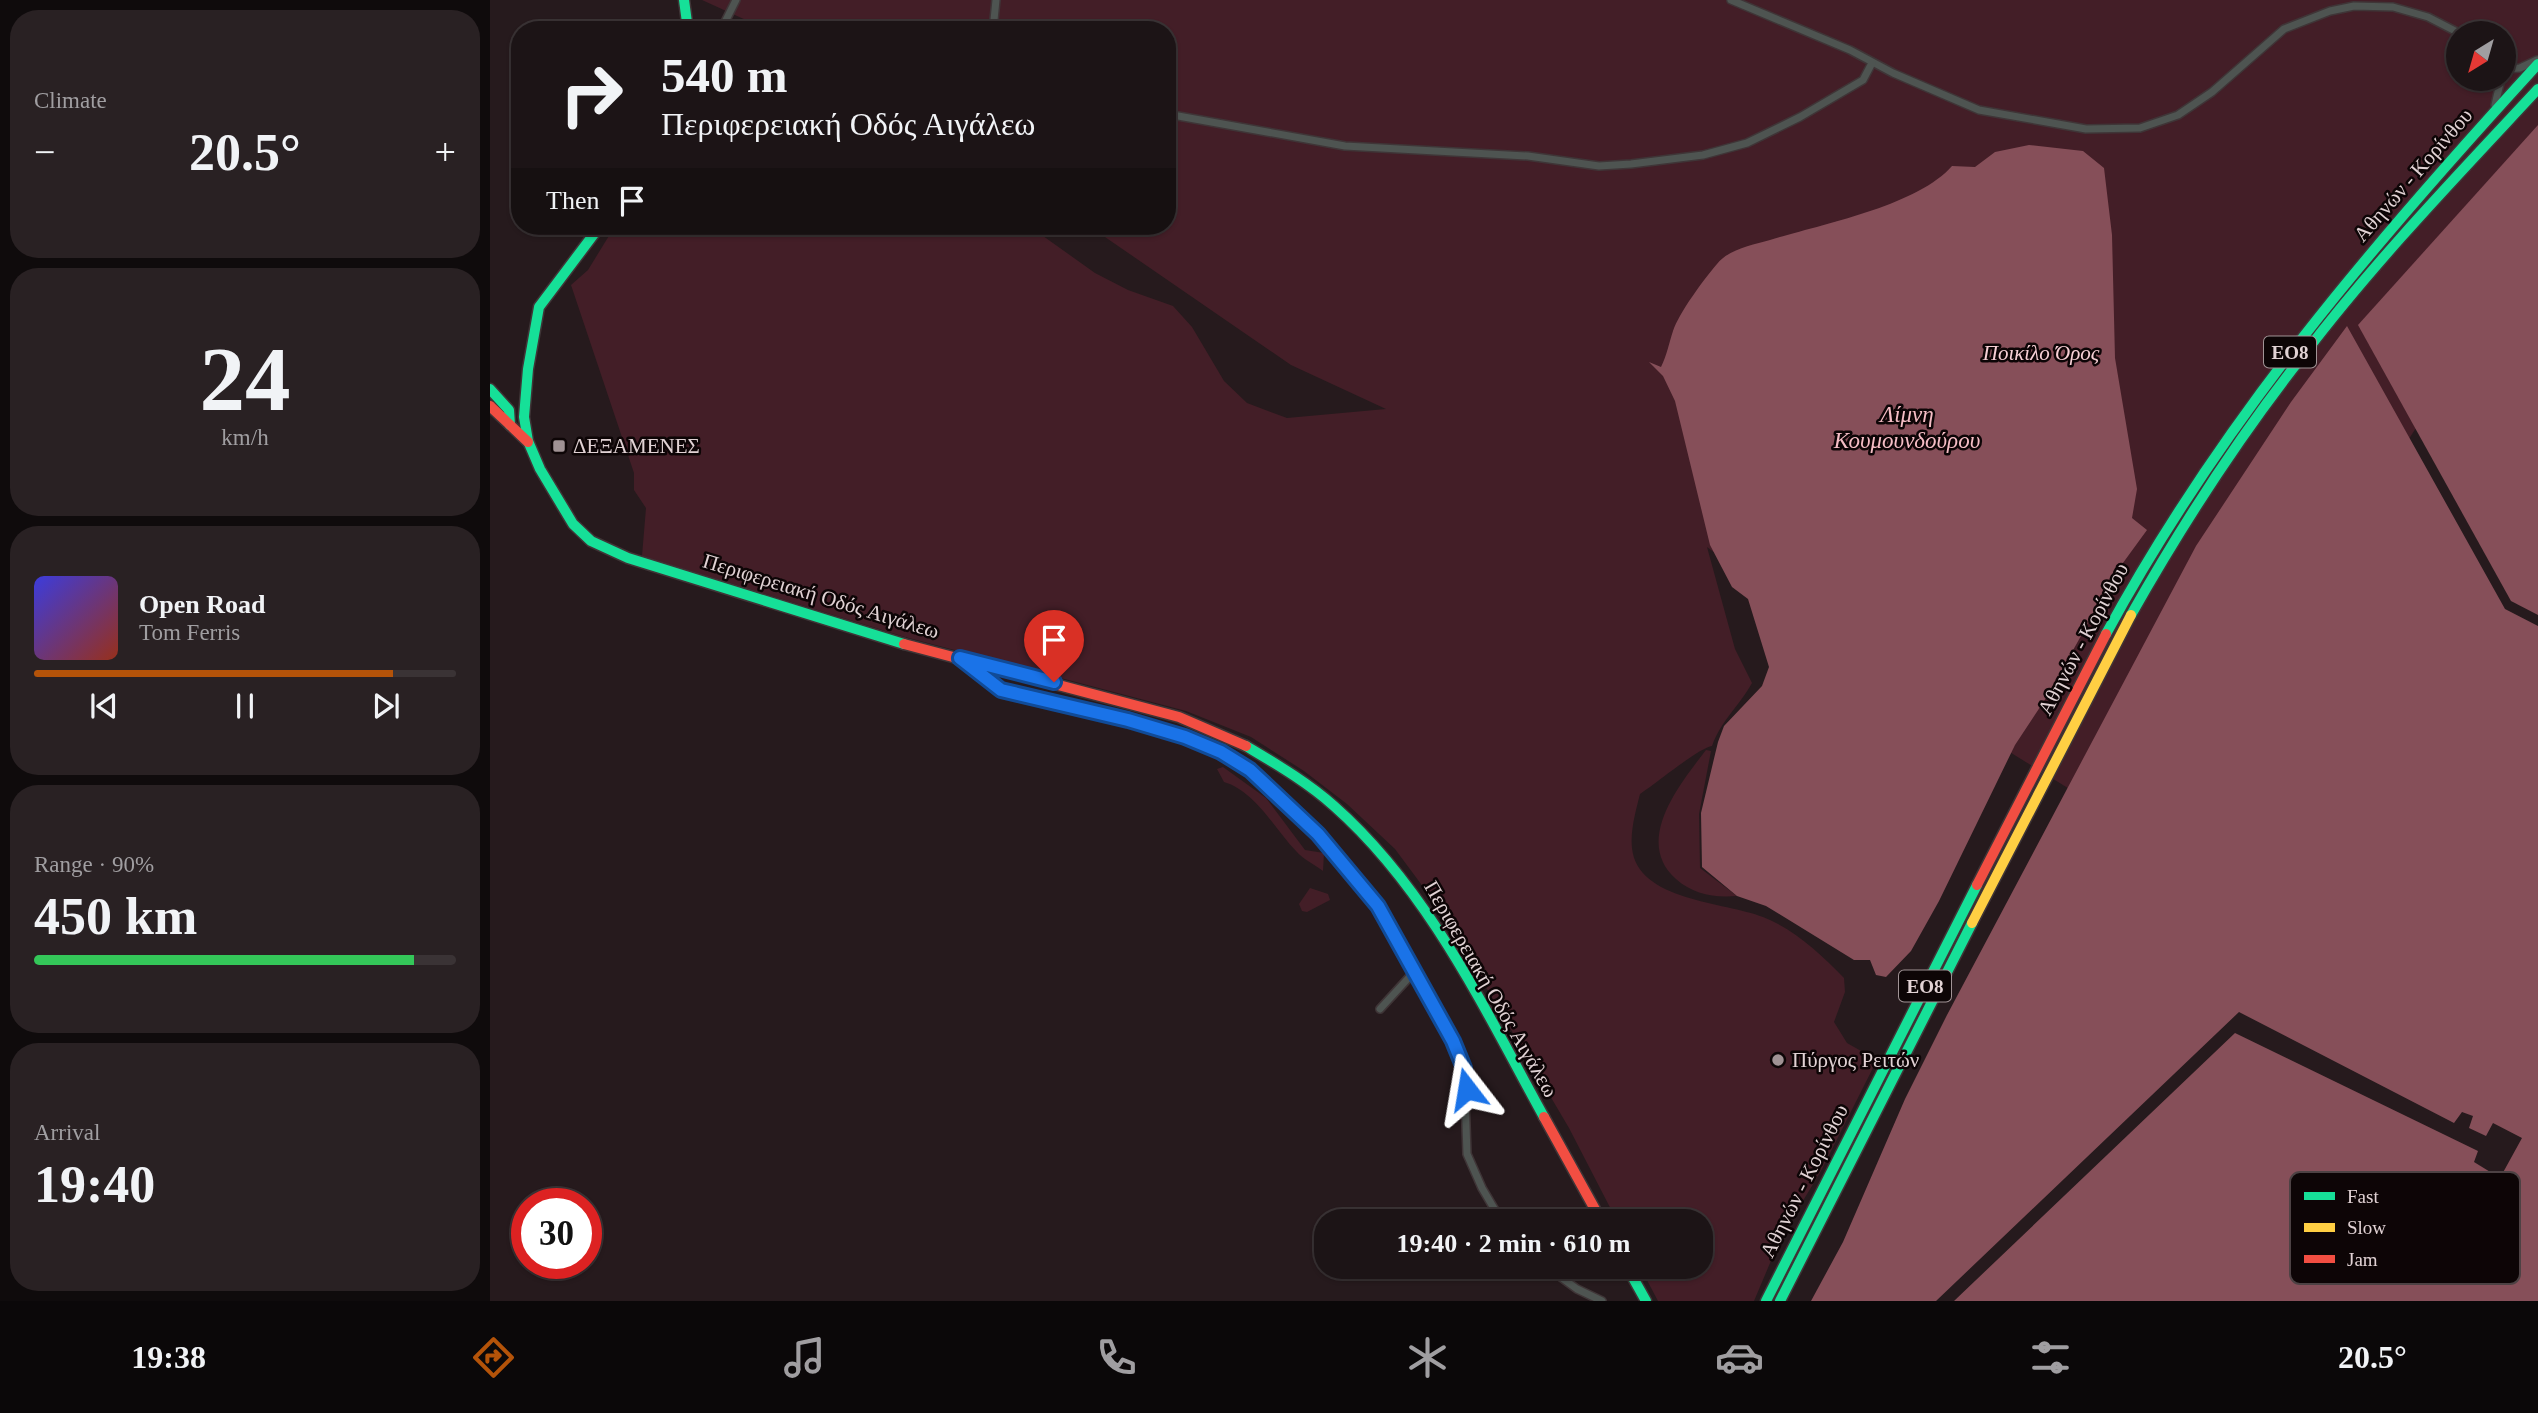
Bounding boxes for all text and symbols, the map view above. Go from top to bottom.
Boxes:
north arrow [2446,21,2516,91]
map controls [2446,21,2516,91]
text: 540 m [661,48,788,103]
icon: right [546,49,637,140]
text: Climate [34,88,107,113]
street label: Αθηνών - Κορίνθου [2349,103,2477,247]
text: Περιφερειακή Οδός Αιγάλεω [661,106,1035,142]
text: 20.5° [189,124,301,181]
text: − [34,131,55,173]
text: + [435,131,456,173]
icon: arrive [613,182,651,220]
text: Then [546,186,599,215]
text: 24 [200,329,291,430]
road number: ΕΟ8 [2264,336,2316,368]
park label: Ποικίλο Όρος [1982,341,2100,365]
water label: Λίμνη Κουμουνδούρου [1833,402,1980,453]
text: km/h [221,425,269,450]
place label: ΔΕΞΑΜΕΝΕΣ [573,434,700,458]
marker: ΔΕΞΑΜΕΝΕΣ [551,438,567,454]
street label: Περιφερειακή Οδός Αιγάλεω [700,549,942,643]
street label: Αθηνών - Κορίνθου [2033,559,2133,719]
text: Open Road [139,590,265,619]
pin [1024,610,1084,682]
text: Tom Ferris [139,620,240,645]
icon: arrive [1035,621,1073,659]
icon: previous [85,687,123,725]
icon: pause [226,687,264,725]
icon: next [367,687,405,725]
text: Range · 90% [34,852,154,877]
street label: Περιφερειακή Οδός Αιγάλεω [1419,877,1563,1101]
text: 450 km [34,888,197,945]
road number: ΕΟ8 [1899,970,1951,1002]
place label: Πύργος Ρειτών [1792,1048,1919,1072]
position arrow [1430,1052,1504,1126]
marker: Πύργος Ρειτών [1770,1052,1786,1068]
street label: Αθηνών - Κορίνθου [1755,1100,1853,1262]
text: Arrival [34,1120,100,1145]
text: 19:40 [34,1156,155,1213]
legend [2290,1172,2520,1284]
text: Fast [2347,1186,2379,1207]
speed limit sign: 30 [511,1188,602,1279]
text: Slow [2347,1217,2386,1238]
text: 19:40 · 2 min · 610 m [1397,1229,1631,1258]
text: Jam [2347,1249,2378,1270]
icon: directions [469,1333,518,1382]
icon: music [780,1333,829,1382]
icon: phone [1092,1333,1141,1382]
icon: climate [1403,1333,1452,1382]
icon: car [1715,1333,1764,1382]
icon: filters [2026,1333,2075,1382]
text: 19:38 [131,1339,206,1375]
text: 20.5° [2338,1339,2407,1375]

